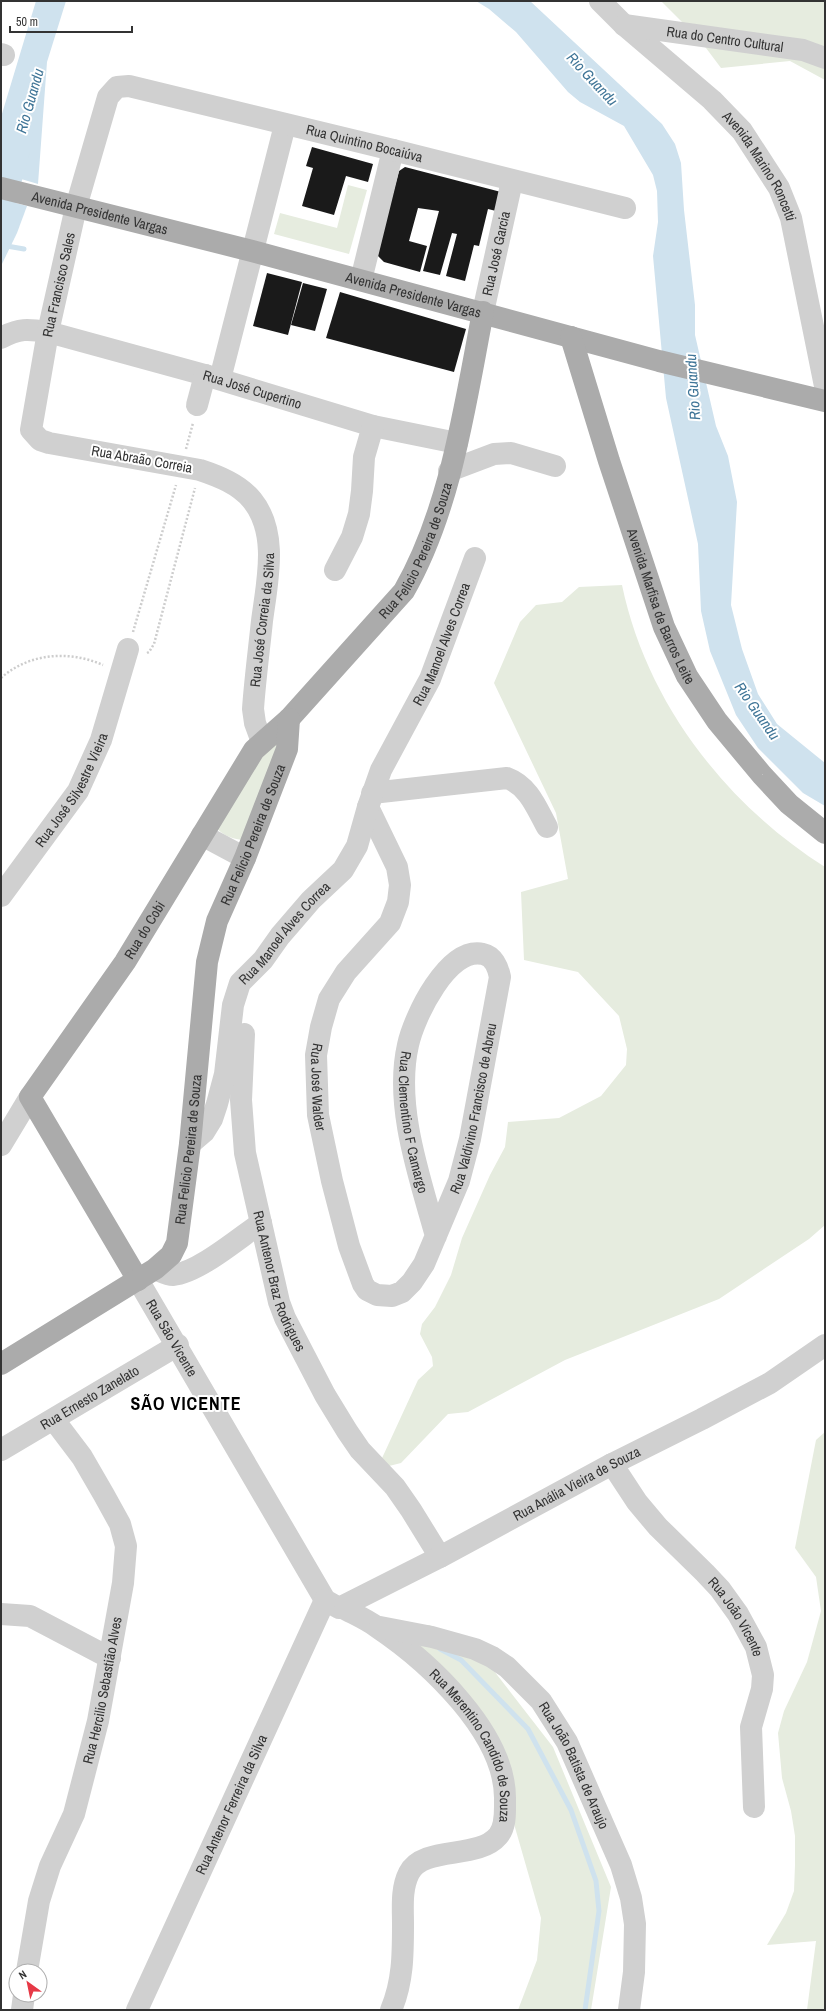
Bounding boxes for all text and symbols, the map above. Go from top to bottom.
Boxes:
scale bar [10,8,132,34]
text: 50 m [16,14,38,30]
street label: Rua do Centro Cultural [666,22,784,56]
water label: Rio Guandu [562,47,623,110]
water label: Rio Guandu [10,66,49,136]
street label: Avenida Marino Roncetti [718,107,800,222]
street label: Rua Quintino Bocaiúva [304,120,425,166]
street label: Avenida Presidente Vargas [29,187,170,239]
street label: Rua José Garcia [478,209,514,297]
street label: Rua Francisco Sales [38,230,79,338]
street label: Avenida Presidente Vargas [343,267,483,322]
water label: Rio Guandu [680,353,705,421]
street label: Rua José Cupertino [201,366,304,413]
street label: Rua Abraão Correia [90,441,194,477]
street label: Rua Felicio Pereira de Souza [375,480,456,622]
street label: Avenida Marfisa de Barros Leite [623,525,699,688]
street label: Rua José Correia da Silva [246,552,278,688]
street label: Rua Manoel Alves Correa [408,580,474,709]
water label: Rio Guandu [730,678,785,744]
street label: Rua José Silvestre Vieira [31,730,112,851]
street label: Rua Felicio Pereira de Souza [216,761,290,908]
street label: Rua Manoel Alves Correa [235,877,334,988]
street label: Rua do Cobi [120,898,169,962]
street label: Rua Valdivino Francisco de Abreu [446,1022,500,1197]
street label: Rua José Walder [307,1042,330,1133]
street label: Rua Clementino F Camargo [395,1050,432,1195]
street label: Rua Felicio Pereira de Souza [171,1073,206,1225]
street label: Rua Antenor Braz Rodrigues [249,1209,310,1355]
street label: Rua São Vicente [142,1296,201,1380]
street label: Rua Ernesto Zanelato [37,1361,142,1434]
district label: SÃO VICENTE [130,1391,242,1416]
street label: Rua Anália Vieira de Souza [510,1442,644,1525]
street label: Rua João Vicente [704,1573,767,1658]
street label: Rua Hercilio Sebastião Alves [78,1615,126,1766]
street label: Rua Merentino Candido de Souza [426,1665,514,1824]
street label: Rua João Batista de Araujo [535,1698,613,1832]
street label: Rua Antenor Ferreira da Silva [191,1731,271,1877]
north arrow [8,1963,48,2003]
text: N [16,1967,29,1982]

